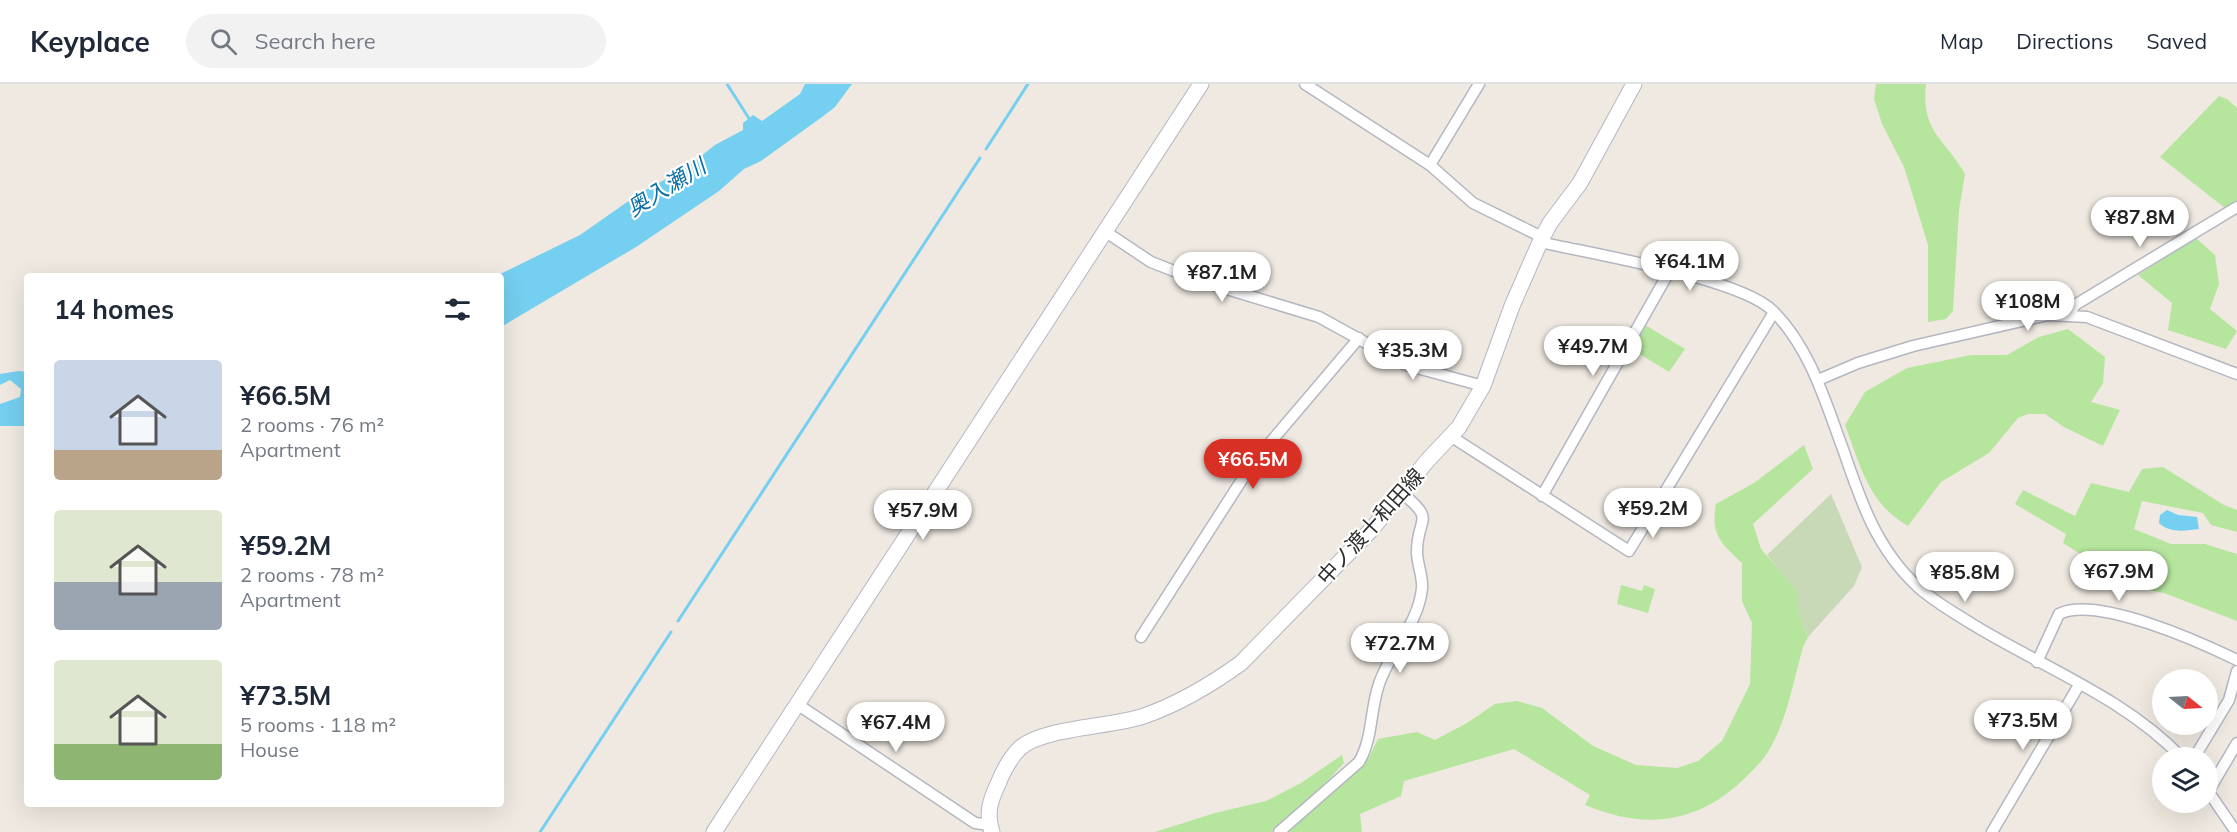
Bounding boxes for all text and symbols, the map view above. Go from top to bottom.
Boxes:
search box [186,14,606,68]
text: Keyplace [30,24,150,59]
icon: search [207,25,240,58]
text: Search here [255,27,376,55]
text: Map [1940,28,1983,54]
text: Directions [2016,28,2113,54]
text: Saved [2146,28,2207,54]
water label: 奥入瀬川 [621,151,712,222]
pin: ¥87.8M [2091,197,2189,248]
text: ¥87.8M [2105,204,2175,229]
pin: ¥64.1M [1641,241,1739,292]
text: ¥64.1M [1655,248,1725,273]
pin: ¥87.1M [1173,252,1271,303]
text: ¥87.1M [1187,259,1257,284]
pin: ¥108M [1986,281,2070,332]
text: ¥108M [1995,288,2061,313]
text: 14 homes [54,293,174,326]
icon: filters [441,293,474,326]
pin: ¥49.7M [1544,326,1642,377]
pin: ¥35.3M [1364,330,1462,381]
text: ¥49.7M [1558,333,1628,358]
text: ¥35.3M [1378,337,1448,362]
text: ¥66.5M [240,379,331,412]
icon: home [102,384,174,456]
text: 2 rooms · 76 m² [240,412,384,437]
text: Apartment [240,437,341,462]
pin: ¥66.5M [1204,439,1302,490]
text: ¥66.5M [1218,446,1288,471]
street label: 中ノ渡十和田線 [1311,463,1429,589]
pin: ¥59.2M [1604,488,1702,539]
pin: ¥57.9M [874,490,972,541]
text: ¥59.2M [1618,495,1688,520]
text: ¥57.9M [888,497,958,522]
text: ¥59.2M [240,529,331,562]
icon: home [102,534,174,606]
pin: ¥67.9M [2070,551,2168,602]
pin: ¥85.8M [1916,552,2014,603]
text: ¥67.9M [2084,558,2154,583]
text: ¥85.8M [1930,559,2000,584]
text: 2 rooms · 78 m² [240,562,384,587]
text: Apartment [240,587,341,612]
pin: ¥72.7M [1351,623,1449,674]
text: ¥72.7M [1365,630,1435,655]
north arrow [2152,669,2218,735]
map controls [2152,669,2218,813]
text: ¥73.5M [240,679,331,712]
icon: home [102,684,174,756]
pin: ¥73.5M [1974,700,2072,751]
pin: ¥67.4M [847,702,945,753]
text: ¥73.5M [1988,707,2058,732]
text: ¥67.4M [861,709,931,734]
text: 5 rooms · 118 m² [240,712,396,737]
text: House [240,737,299,762]
button: layers [2152,747,2218,813]

